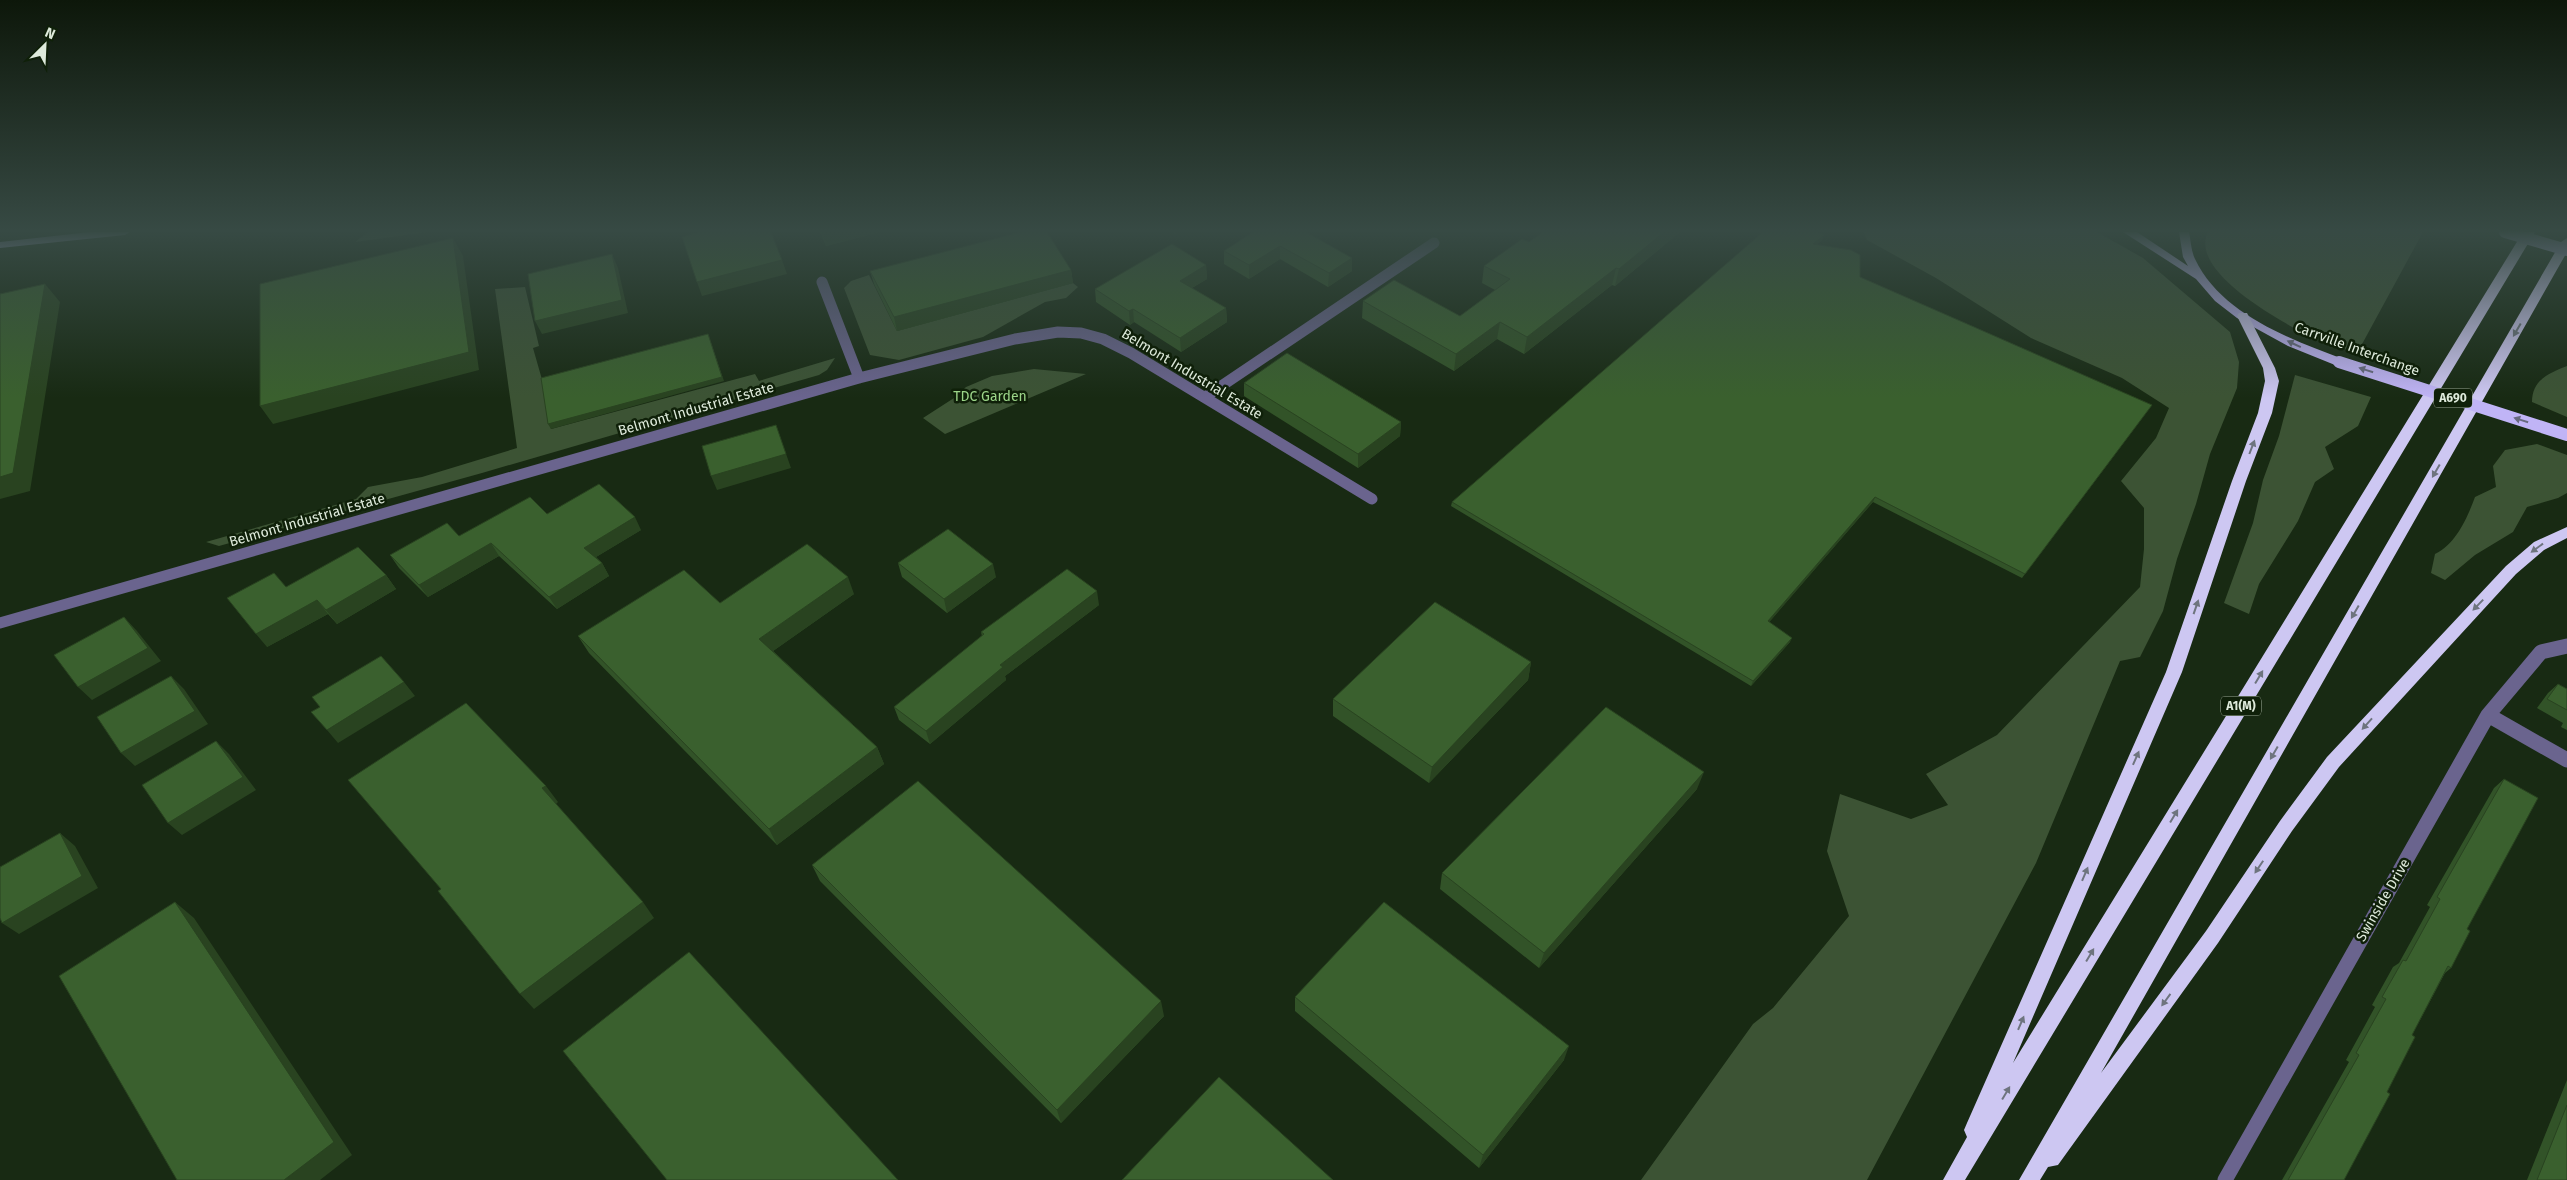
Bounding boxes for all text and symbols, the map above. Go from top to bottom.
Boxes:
north arrow [20,20,70,70]
text: N [42,24,58,43]
street label: Carrville Interchange [2292,319,2422,379]
one-way arrow [2512,324,2521,337]
street label: Belmont Industrial Estate [1118,325,1266,423]
one-way arrow [2287,340,2301,348]
one-way arrow [2358,366,2373,374]
street label: Belmont Industrial Estate [616,379,776,439]
park label: TDC Garden [953,388,1027,405]
road number: A690 [2434,388,2472,408]
one-way arrow [2513,416,2528,423]
one-way arrow [2249,439,2256,454]
one-way arrow [2431,465,2440,478]
street label: Belmont Industrial Estate [227,490,387,550]
one-way arrow [2531,543,2544,554]
one-way arrow [2192,599,2200,614]
one-way arrow [2472,599,2484,611]
one-way arrow [2351,605,2359,620]
one-way arrow [2254,670,2263,683]
road number: A1(M) [2221,696,2261,716]
one-way arrow [2361,718,2373,730]
one-way arrow [2270,746,2278,761]
one-way arrow [2132,751,2140,765]
one-way arrow [2170,809,2179,822]
street label: Swinside Drive [2352,856,2414,944]
one-way arrow [2254,860,2264,873]
one-way arrow [2082,867,2090,881]
one-way arrow [2086,948,2095,961]
one-way arrow [2161,993,2171,1007]
one-way arrow [2017,1016,2025,1030]
one-way arrow [2001,1087,2010,1100]

